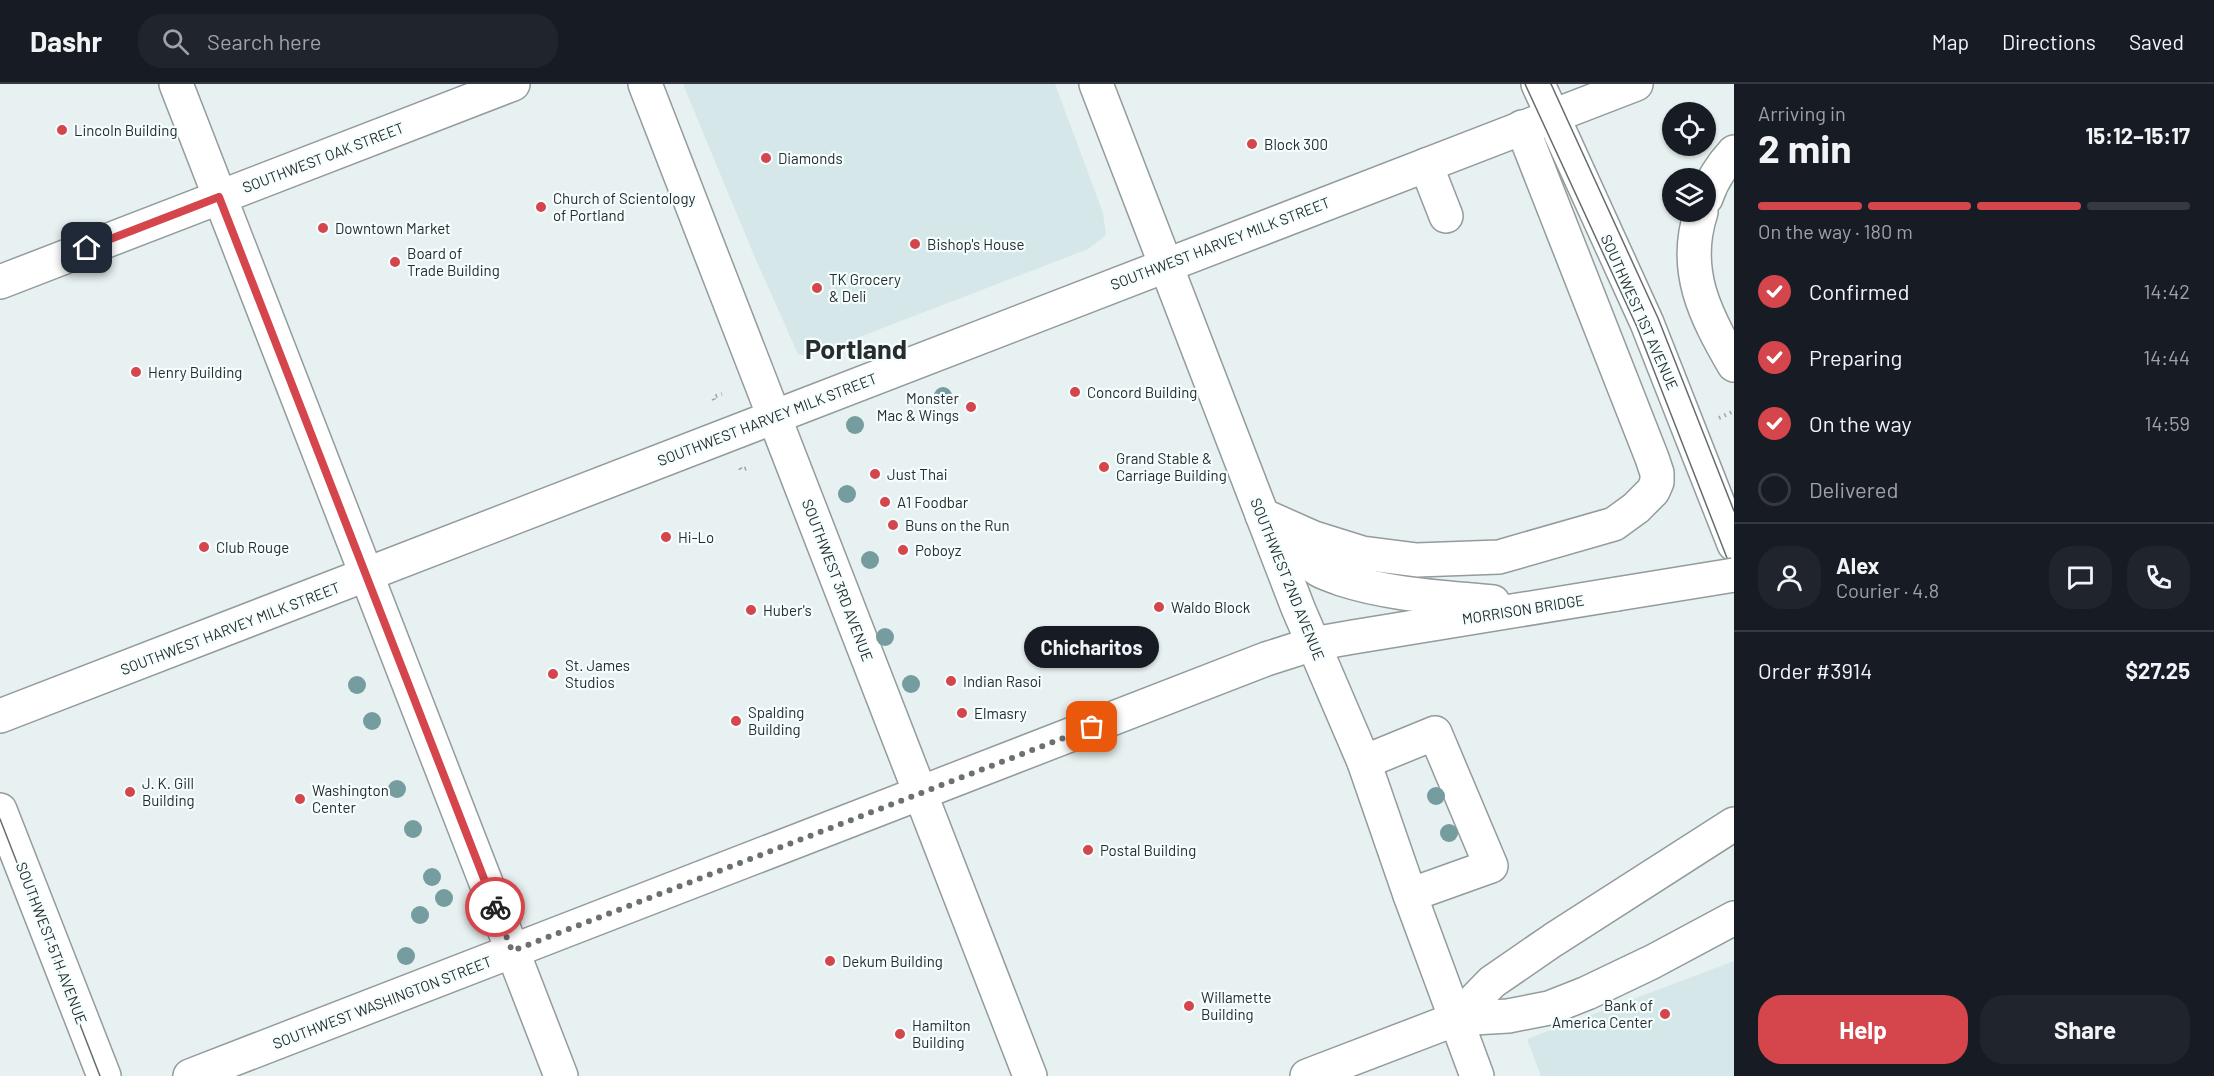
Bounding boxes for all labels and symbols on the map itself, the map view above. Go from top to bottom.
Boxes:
street label: SOUTHWEST OAK STREET [240,118,406,196]
place label: Lincoln Building [74,121,177,139]
marker: Lincoln Building [55,123,69,137]
place label: Block 300 [1264,135,1328,153]
marker: Block 300 [1245,137,1259,151]
place label: Diamonds [778,149,843,167]
marker: Diamonds [759,151,773,165]
place label: Church of Scientology of Portland [553,189,695,224]
street label: SOUTHWEST HARVEY MILK STREET [1108,193,1332,293]
marker: Church of Scientology of Portland [534,200,548,214]
place label: Downtown Market [335,219,451,237]
marker: Downtown Market [316,221,330,235]
pin [61,222,112,273]
street label: SOUTHWEST 1ST AVENUE [1598,231,1682,393]
place label: Bishop's House [927,235,1024,253]
marker: Bishop's House [908,237,922,251]
place label: Board of Trade Building [407,244,500,279]
marker: Board of Trade Building [388,255,402,269]
place label: TK Grocery & Deli [829,270,901,305]
marker: TK Grocery & Deli [810,281,824,295]
district label: Portland [805,332,907,364]
place label: Henry Building [148,363,242,381]
marker: Henry Building [129,365,143,379]
street label: SOUTHWEST HARVEY MILK STREET [655,369,879,469]
place label: Concord Building [1087,383,1197,401]
marker: Concord Building [1068,385,1082,399]
place label: Monster Mac & Wings [877,389,960,424]
marker: Monster Mac & Wings [964,400,978,414]
place label: Grand Stable & Carriage Building [1116,449,1227,484]
marker: Grand Stable & Carriage Building [1097,460,1111,474]
place label: Just Thai [887,465,947,483]
marker: Just Thai [868,467,882,481]
place label: A1 Foodbar [897,493,969,511]
marker: A1 Foodbar [878,495,892,509]
street label: SOUTHWEST 2ND AVENUE [1247,495,1329,663]
street label: SOUTHWEST 3RD AVENUE [799,496,877,664]
place label: Buns on the Run [905,516,1010,534]
marker: Buns on the Run [886,518,900,532]
place label: Hi-Lo [678,528,714,546]
marker: Hi-Lo [659,530,673,544]
place label: Club Rouge [216,538,289,556]
marker: Club Rouge [197,540,211,554]
place label: Poboyz [915,541,962,559]
marker: Poboyz [896,543,910,557]
street label: SOUTHWEST HARVEY MILK STREET [118,578,342,678]
street label: MORRISON BRIDGE [1461,590,1585,628]
place label: Waldo Block [1171,598,1251,616]
marker: Waldo Block [1152,600,1166,614]
place label: Huber's [763,601,812,619]
marker: Huber's [744,603,758,617]
callout: Chicharitos [1024,625,1160,667]
place label: St. James Studios [565,656,630,691]
marker: St. James Studios [546,667,560,681]
place label: Indian Rasoi [963,672,1042,690]
marker: Indian Rasoi [944,674,958,688]
pin [1066,701,1117,752]
place label: Spalding Building [748,703,804,738]
place label: Elmasry [974,704,1027,722]
marker: Elmasry [955,706,969,720]
marker: Spalding Building [729,714,743,728]
place label: J. K. Gill Building [142,774,195,809]
place label: Washington Center [312,781,389,816]
marker: J. K. Gill Building [123,785,137,799]
marker: Washington Center [293,792,307,806]
place label: Postal Building [1100,841,1196,859]
marker: Postal Building [1081,843,1095,857]
street label: SOUTHWEST 5TH AVENUE [13,859,91,1027]
courier [465,877,525,937]
street label: SOUTHWEST WASHINGTON STREET [270,952,494,1052]
place label: Dekum Building [842,952,943,970]
marker: Dekum Building [823,954,837,968]
place label: Willamette Building [1201,988,1271,1023]
place label: Bank of America Center [1552,996,1654,1031]
marker: Willamette Building [1182,999,1196,1013]
marker: Bank of America Center [1658,1007,1672,1021]
place label: Hamilton Building [912,1016,971,1051]
marker: Hamilton Building [893,1027,907,1041]

